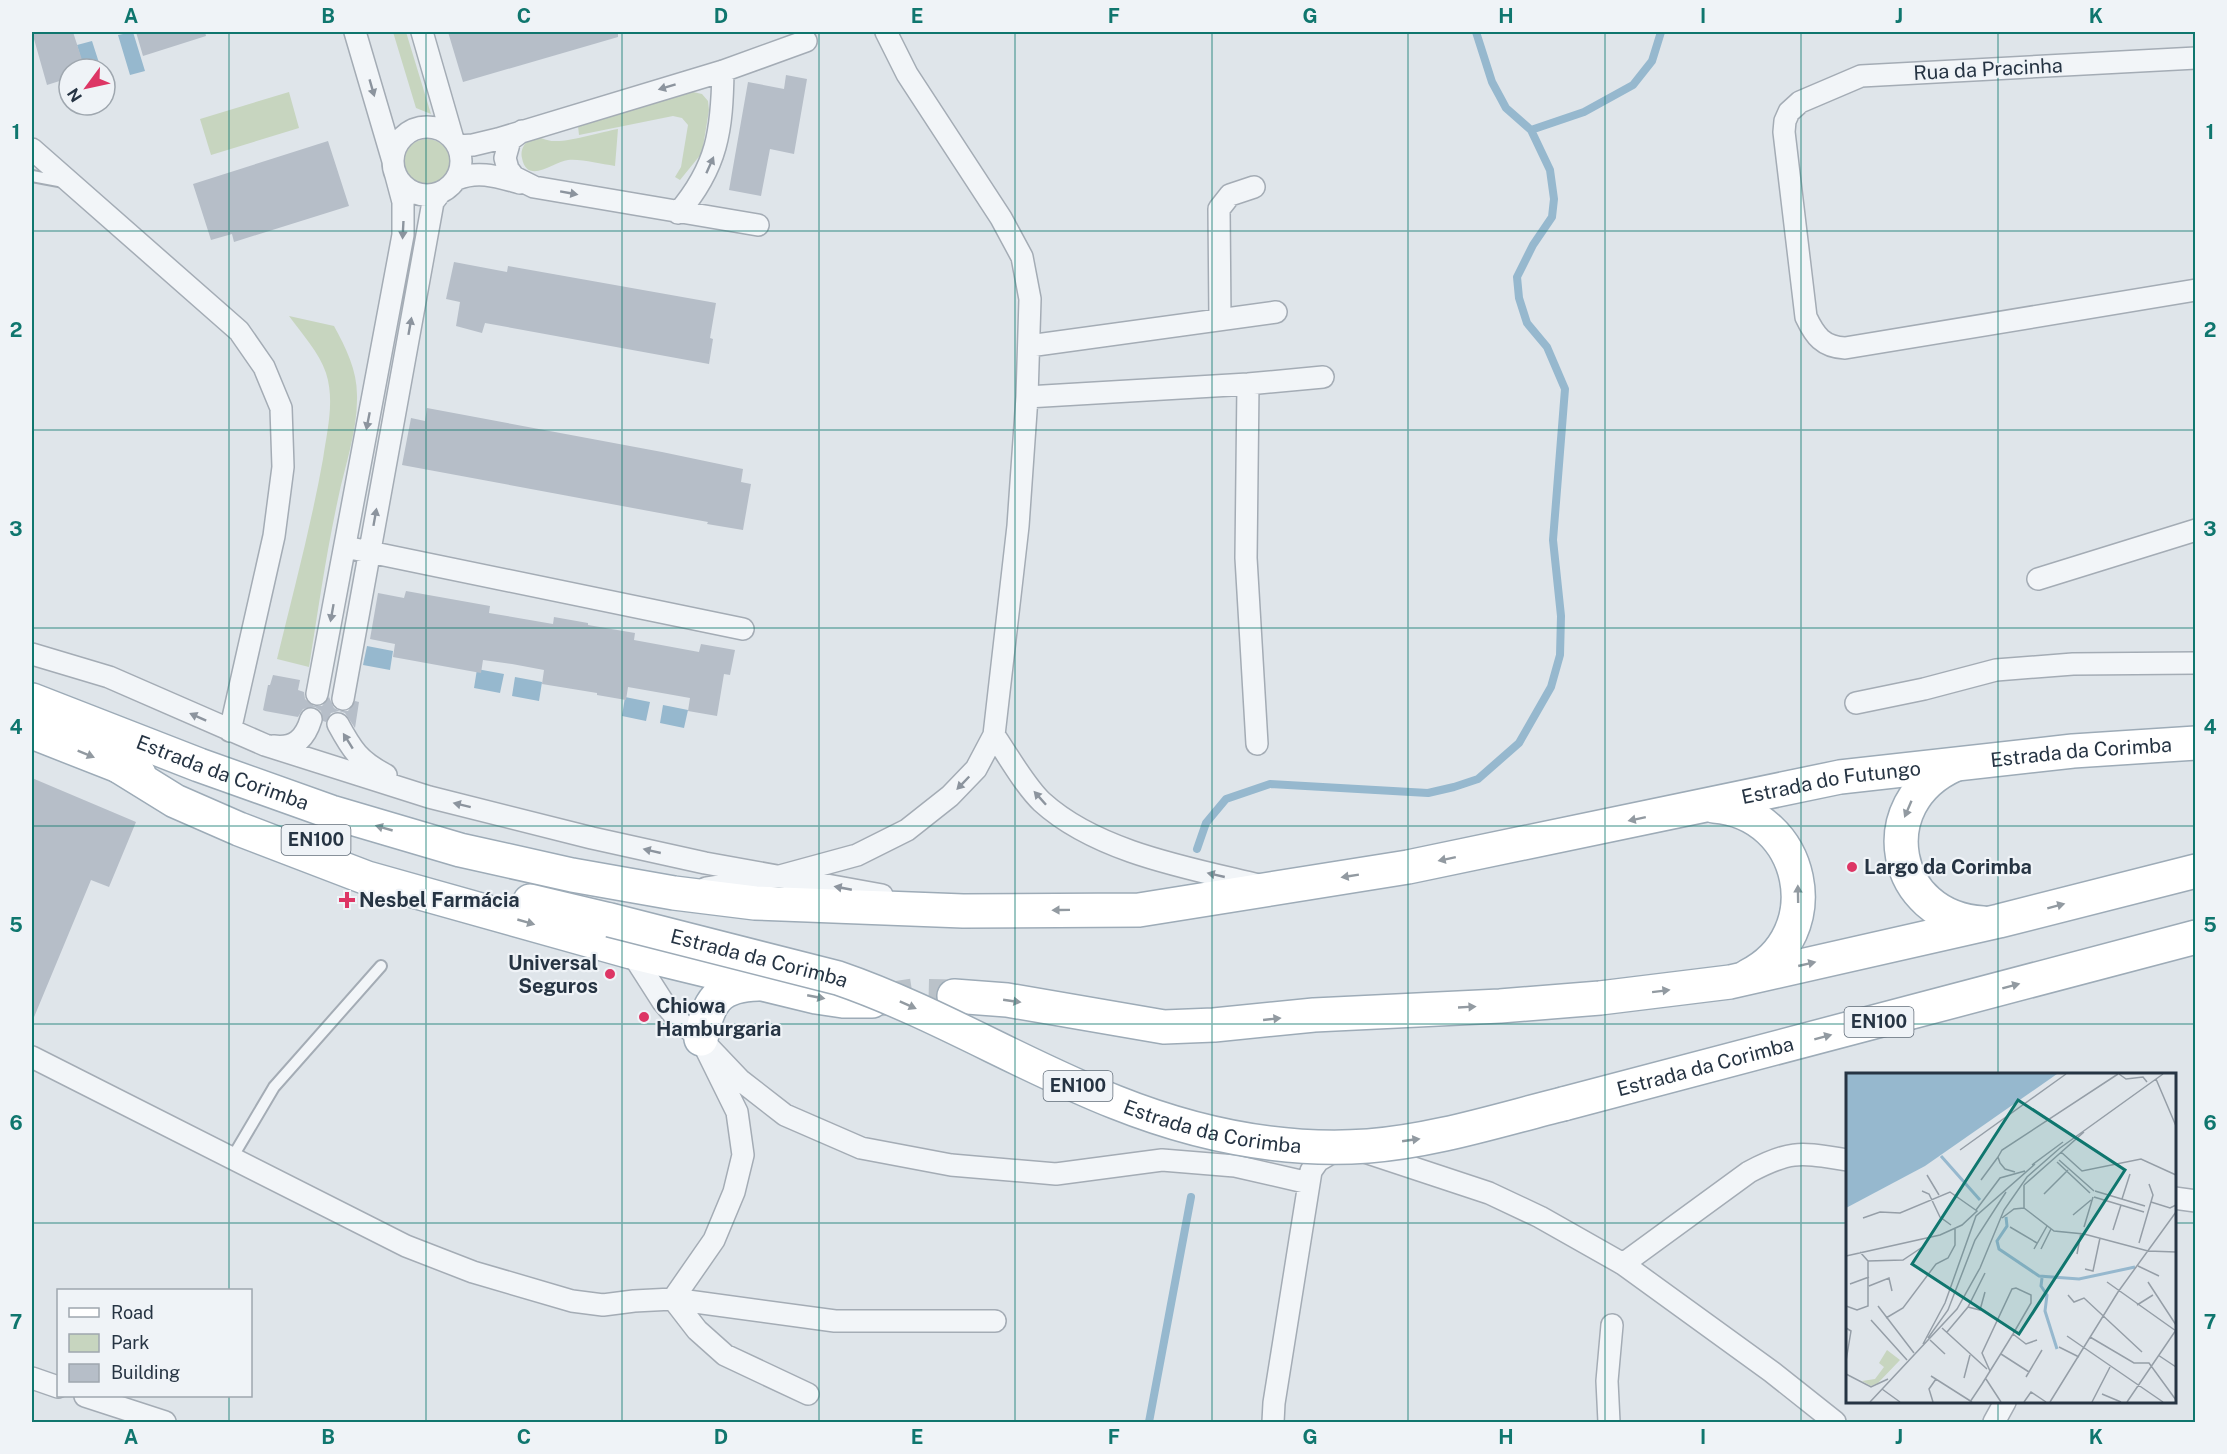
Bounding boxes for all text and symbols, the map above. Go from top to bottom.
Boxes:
text: A [124,4,138,28]
text: B [321,4,335,28]
text: C [517,4,531,28]
text: D [714,4,728,28]
text: E [911,4,923,28]
text: F [1108,4,1120,28]
text: G [1302,4,1318,28]
text: H [1498,4,1514,28]
text: I [1700,4,1706,28]
text: J [1895,4,1903,28]
text: K [2089,4,2103,28]
street label: Rua da Pracinha [1913,53,2063,85]
north arrow [57,57,117,117]
one-way arrow [368,79,377,97]
one-way arrow [658,83,676,92]
text: N [63,84,86,105]
text: 1 [12,120,20,144]
text: 1 [2206,120,2214,144]
one-way arrow [705,155,715,173]
one-way arrow [560,189,579,198]
one-way arrow [398,220,407,239]
one-way arrow [406,316,415,335]
text: 2 [10,318,22,342]
text: 2 [2204,318,2216,342]
one-way arrow [363,412,372,431]
one-way arrow [371,508,380,527]
text: 3 [9,517,23,541]
text: 3 [2203,517,2217,541]
one-way arrow [327,604,336,623]
one-way arrow [189,711,207,721]
text: 4 [9,715,23,739]
text: 4 [2203,715,2217,739]
street label: Estrada da Corimba [133,730,312,815]
one-way arrow [343,733,354,749]
street label: Estrada da Corimba [1989,733,2173,772]
one-way arrow [77,749,95,759]
street label: Estrada do Futungo [1739,756,1922,809]
one-way arrow [956,776,970,790]
one-way arrow [1034,791,1047,806]
one-way arrow [453,800,472,810]
one-way arrow [1903,801,1913,819]
one-way arrow [1628,815,1647,824]
one-way arrow [375,823,393,832]
road number: EN100 [282,825,350,855]
one-way arrow [642,846,661,855]
one-way arrow [1437,855,1456,864]
place label: Largo da Corimba [1864,855,2032,879]
marker: Largo da Corimba [1845,860,1859,874]
one-way arrow [1207,869,1225,879]
one-way arrow [1341,872,1360,881]
one-way arrow [834,883,853,892]
one-way arrow [1793,884,1803,903]
place label: Nesbel Farmácia [359,888,520,912]
marker: Nesbel Farmácia [340,893,354,907]
one-way arrow [2047,901,2065,910]
one-way arrow [1052,905,1071,915]
text: 5 [9,913,23,937]
text: 5 [2203,913,2217,937]
one-way arrow [517,918,535,928]
street label: Estrada da Corimba [668,924,851,993]
place label: Universal Seguros [508,951,598,998]
one-way arrow [1798,959,1816,969]
marker: Universal Seguros [603,967,617,981]
one-way arrow [2002,981,2020,991]
one-way arrow [1652,986,1671,996]
one-way arrow [807,993,826,1002]
place label: Chiowa Hamburgaria [656,994,781,1041]
one-way arrow [1002,997,1021,1006]
one-way arrow [899,1001,917,1010]
one-way arrow [1457,1003,1476,1012]
road number: EN100 [1844,1007,1914,1037]
marker: Chiowa Hamburgaria [637,1010,651,1024]
one-way arrow [1263,1014,1282,1024]
one-way arrow [1814,1031,1832,1041]
street label: Estrada da Corimba [1614,1032,1796,1101]
road number: EN100 [1044,1071,1112,1101]
inset map [1846,1073,2176,1403]
street label: Estrada da Corimba [1120,1094,1302,1158]
text: 6 [9,1111,23,1135]
text: 6 [2203,1111,2217,1135]
one-way arrow [1401,1135,1420,1144]
legend [57,1289,252,1397]
text: Road [111,1302,154,1323]
text: 7 [10,1310,22,1334]
text: 7 [2204,1310,2216,1334]
text: Park [111,1332,149,1353]
text: Building [111,1362,180,1383]
text: A [124,1425,138,1449]
text: B [321,1425,335,1449]
text: C [517,1425,531,1449]
text: D [714,1425,728,1449]
text: E [911,1425,923,1449]
text: F [1108,1425,1120,1449]
text: G [1302,1425,1318,1449]
text: H [1498,1425,1514,1449]
text: I [1700,1425,1706,1449]
text: J [1895,1425,1903,1449]
text: K [2089,1425,2103,1449]

